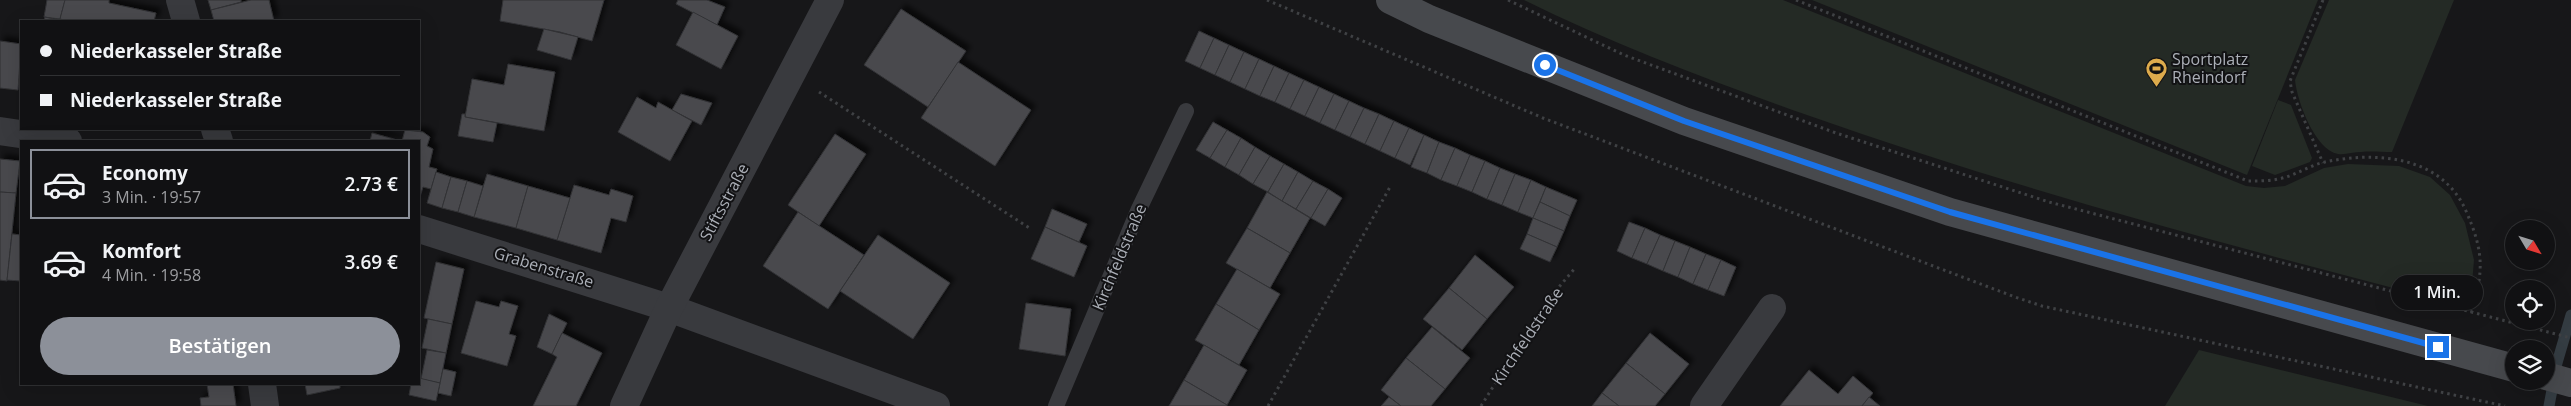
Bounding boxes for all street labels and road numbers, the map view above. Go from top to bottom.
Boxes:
street label: Stiftsstraße [694,159,754,245]
street label: Kirchfeldstraße [1087,200,1151,314]
street label: Grabenstraße [491,241,597,293]
street label: Kirchfeldstraße [1486,283,1568,389]

